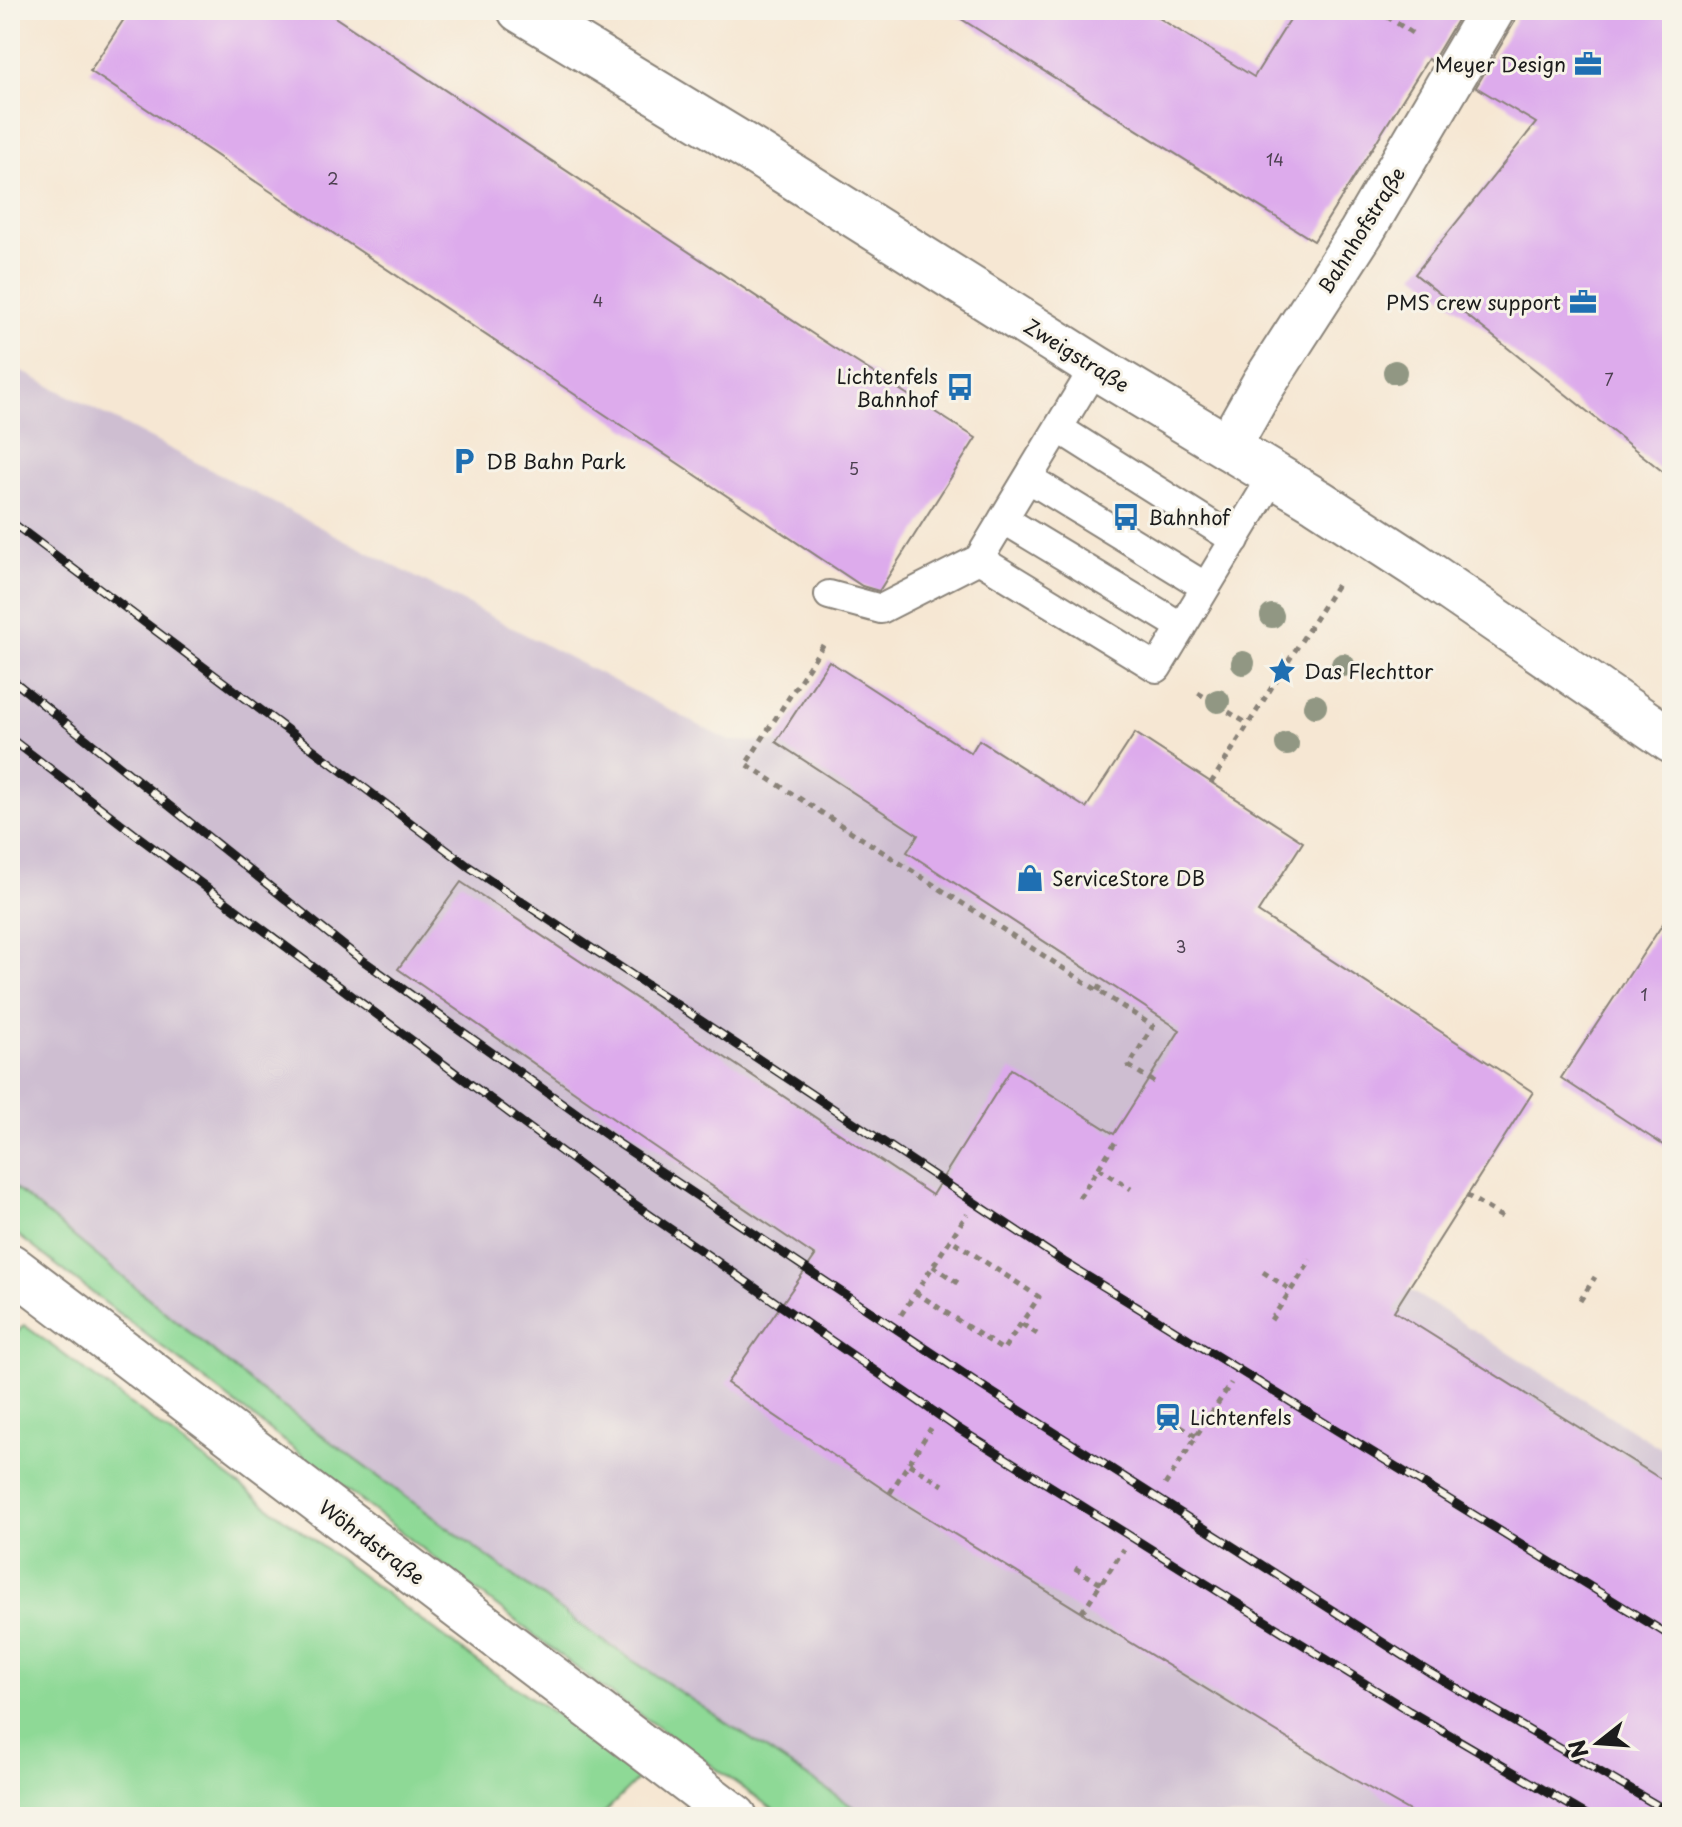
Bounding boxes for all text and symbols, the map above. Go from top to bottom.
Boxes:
place label: Meyer Design [1435,49,1566,79]
office icon: Meyer Design [1573,49,1603,79]
house number: 14 [1266,147,1284,171]
street label: Bahnhofstraße [1310,161,1412,299]
house number: 2 [327,166,339,190]
place label: PMS crew support [1386,287,1561,317]
office icon: PMS crew support [1568,287,1598,317]
house number: 4 [593,288,603,312]
street label: Zweigstraße [1019,311,1135,399]
place label: Lichtenfels Bahnhof [836,361,939,414]
house number: 7 [1604,367,1614,391]
bus stop icon: Lichtenfels Bahnhof [945,372,975,402]
parking icon: DB Bahn Park [449,446,479,476]
place label: DB Bahn Park [486,446,626,476]
house number: 5 [849,456,859,480]
bus stop icon: Bahnhof [1111,502,1141,532]
place label: Bahnhof [1148,502,1231,532]
place icon: Das Flechttor [1267,656,1297,686]
place label: Das Flechttor [1304,656,1434,686]
shop icon: ServiceStore DB [1015,863,1045,893]
place label: ServiceStore DB [1052,863,1205,893]
house number: 3 [1176,934,1186,958]
house number: 1 [1640,982,1648,1006]
station icon: Lichtenfels [1153,1402,1183,1432]
place label: Lichtenfels [1190,1402,1292,1432]
street label: Wöhrdstraße [313,1492,431,1592]
north arrow [1558,1703,1638,1783]
text: N [1559,1736,1596,1762]

